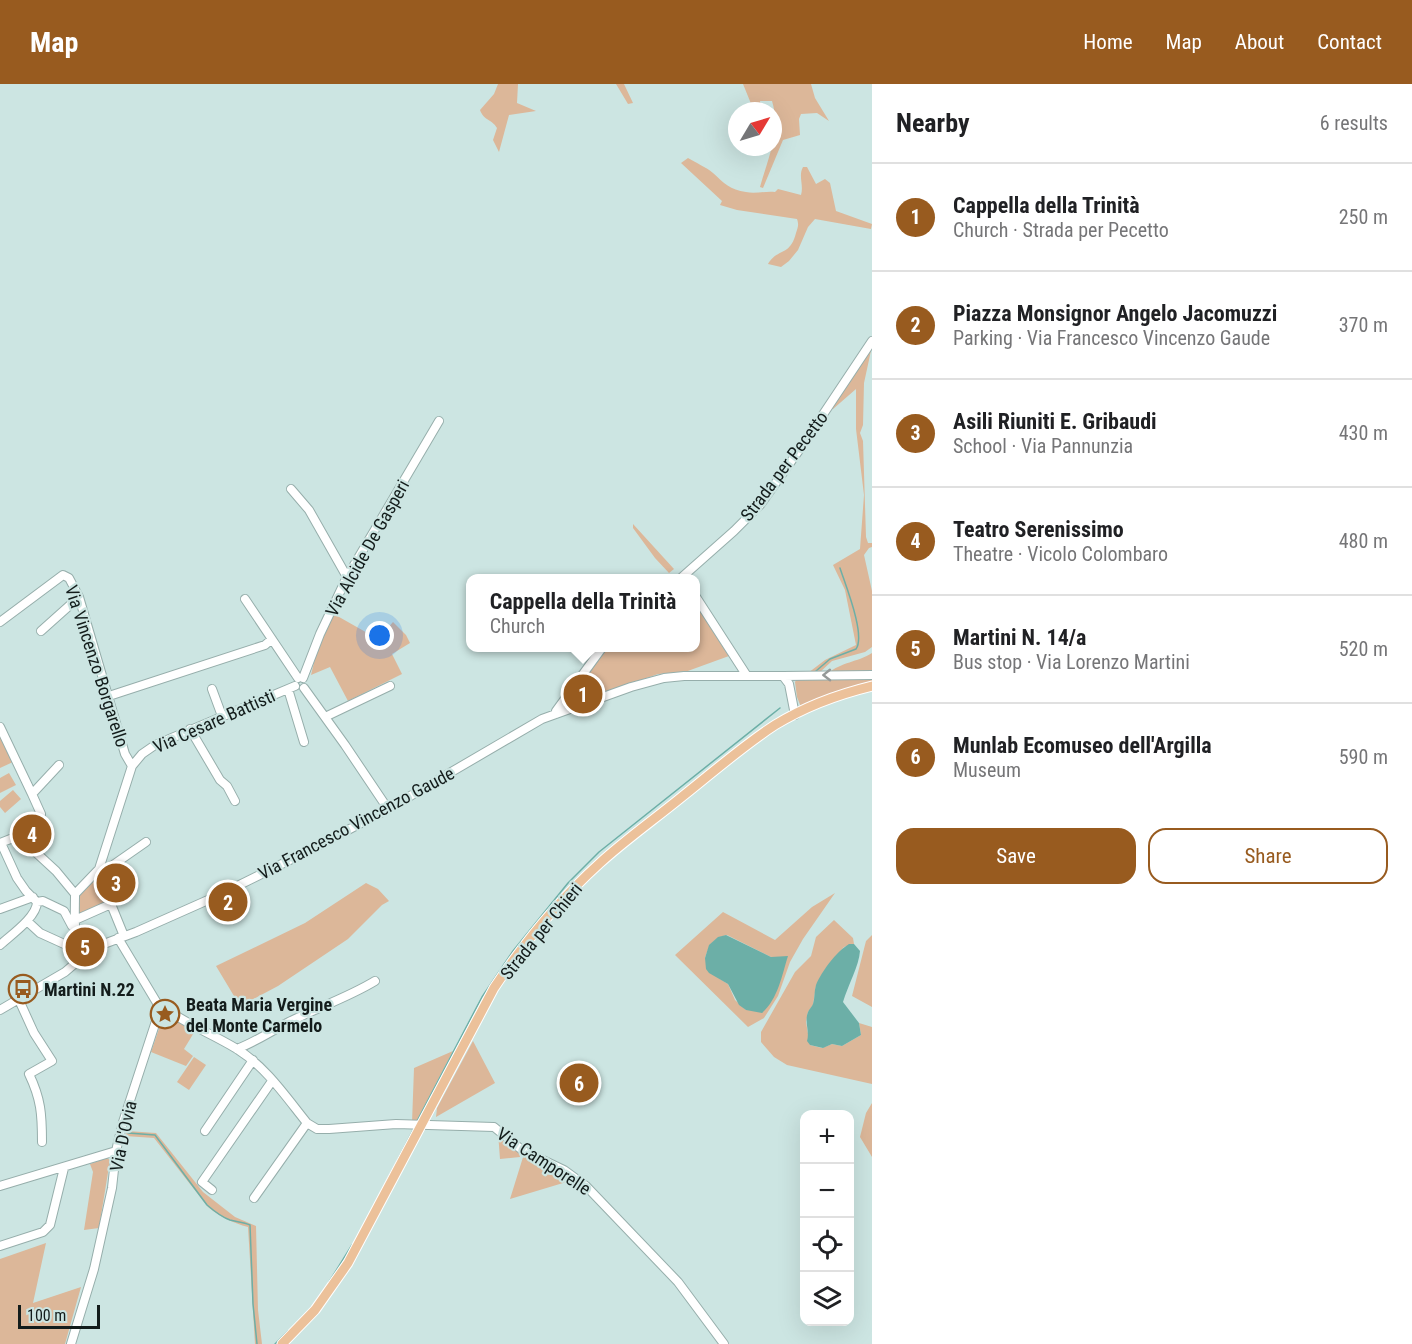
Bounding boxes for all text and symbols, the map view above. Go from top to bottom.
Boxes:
text: Map [30,26,78,59]
text: Home [1083,30,1133,54]
text: Map [1166,30,1202,54]
text: About [1235,30,1284,54]
text: Contact [1317,30,1382,54]
north arrow [728,102,782,156]
text: Nearby [896,108,970,138]
text: 6 results [1320,111,1388,135]
text: Cappella della Trinità [953,193,1140,218]
text: 1 [910,205,921,229]
text: 250 m [1339,205,1388,229]
text: Church · Strada per Pecetto [953,218,1169,242]
text: Piazza Monsignor Angelo Jacomuzzi [953,301,1277,326]
text: 2 [910,313,921,337]
text: 370 m [1339,313,1388,337]
text: Parking · Via Francesco Vincenzo Gaude [953,326,1270,350]
street label: Strada per Pecetto [736,407,832,525]
text: Asili Riuniti E. Gribaudi [953,409,1157,434]
text: 3 [910,421,921,445]
text: 430 m [1339,421,1388,445]
text: School · Via Pannunzia [953,434,1133,458]
street label: Via Alcide De Gasperi [321,476,413,620]
text: Teatro Serenissimo [953,517,1124,542]
text: 4 [910,529,921,553]
text: 480 m [1339,529,1388,553]
text: Theatre · Vicolo Colombaro [953,542,1168,566]
popup [466,574,700,652]
street label: Via Vincenzo Borgarello [61,582,133,750]
text: Cappella della Trinità [490,589,676,614]
text: Church [490,614,545,638]
your location [365,621,394,650]
text: Martini N. 14/a [953,625,1086,650]
text: 5 [910,637,921,661]
text: 520 m [1339,637,1388,661]
text: Bus stop · Via Lorenzo Martini [953,650,1190,674]
one-way arrow [823,669,832,681]
pin: 1 [564,672,602,716]
street label: Via Cesare Battisti [150,685,278,757]
text: Munlab Ecomuseo dell'Argilla [953,733,1212,758]
text: 6 [910,745,921,769]
text: 590 m [1339,745,1388,769]
text: Museum [953,758,1021,782]
street label: Via Francesco Vincenzo Gaude [254,762,458,884]
pin: 4 [12,812,51,856]
button: Save [896,828,1136,884]
button: Share [1148,828,1388,884]
pin: 3 [96,860,136,906]
street label: Strada per Chieri [496,878,586,984]
pin: 2 [208,880,248,924]
pin: 5 [66,924,104,970]
bus stop icon: Martini N.22 [7,973,39,1005]
place label: Martini N.22 [44,979,135,1000]
place label: Beata Maria Vergine del Monte Carmelo [186,994,332,1036]
place icon: Beata Maria Vergine del Monte Carmelo [149,998,181,1030]
pin: 6 [560,1060,598,1106]
street label: Via D'Ovia [105,1099,141,1173]
map controls [800,1110,854,1326]
button: + [800,1110,854,1164]
street label: Via Camporelle [493,1123,595,1199]
button: − [800,1164,854,1218]
button: locate [800,1218,854,1272]
button: layers [800,1272,854,1326]
scale bar [18,1302,100,1330]
text: 100 m [27,1306,66,1325]

